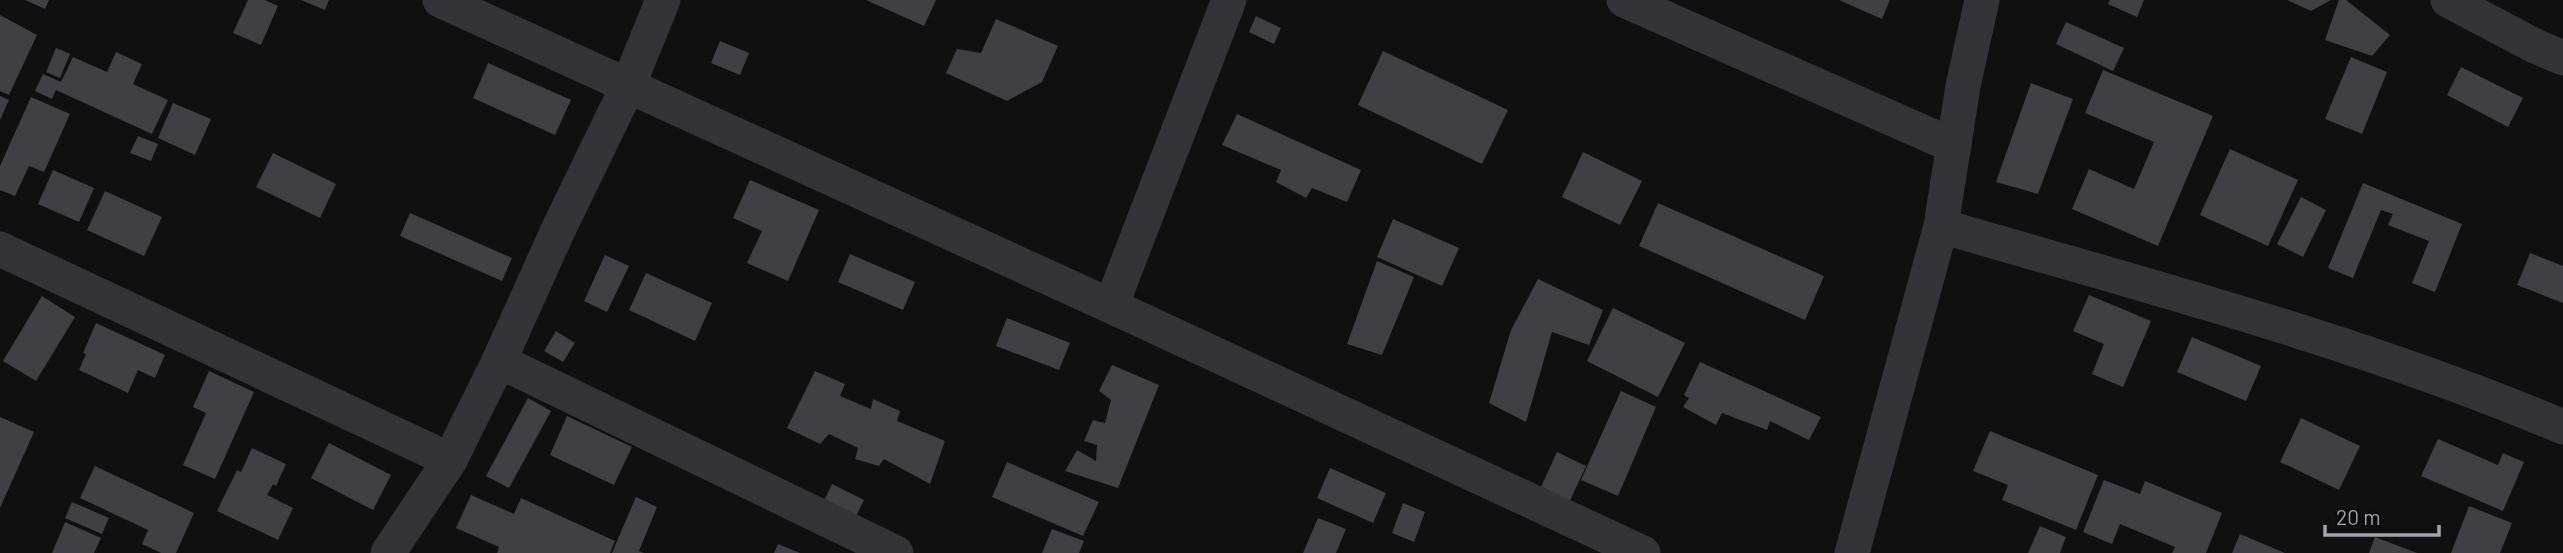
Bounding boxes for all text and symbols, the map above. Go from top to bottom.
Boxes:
scale bar [2325,494,2439,538]
text: 20 m [2336,504,2381,529]

